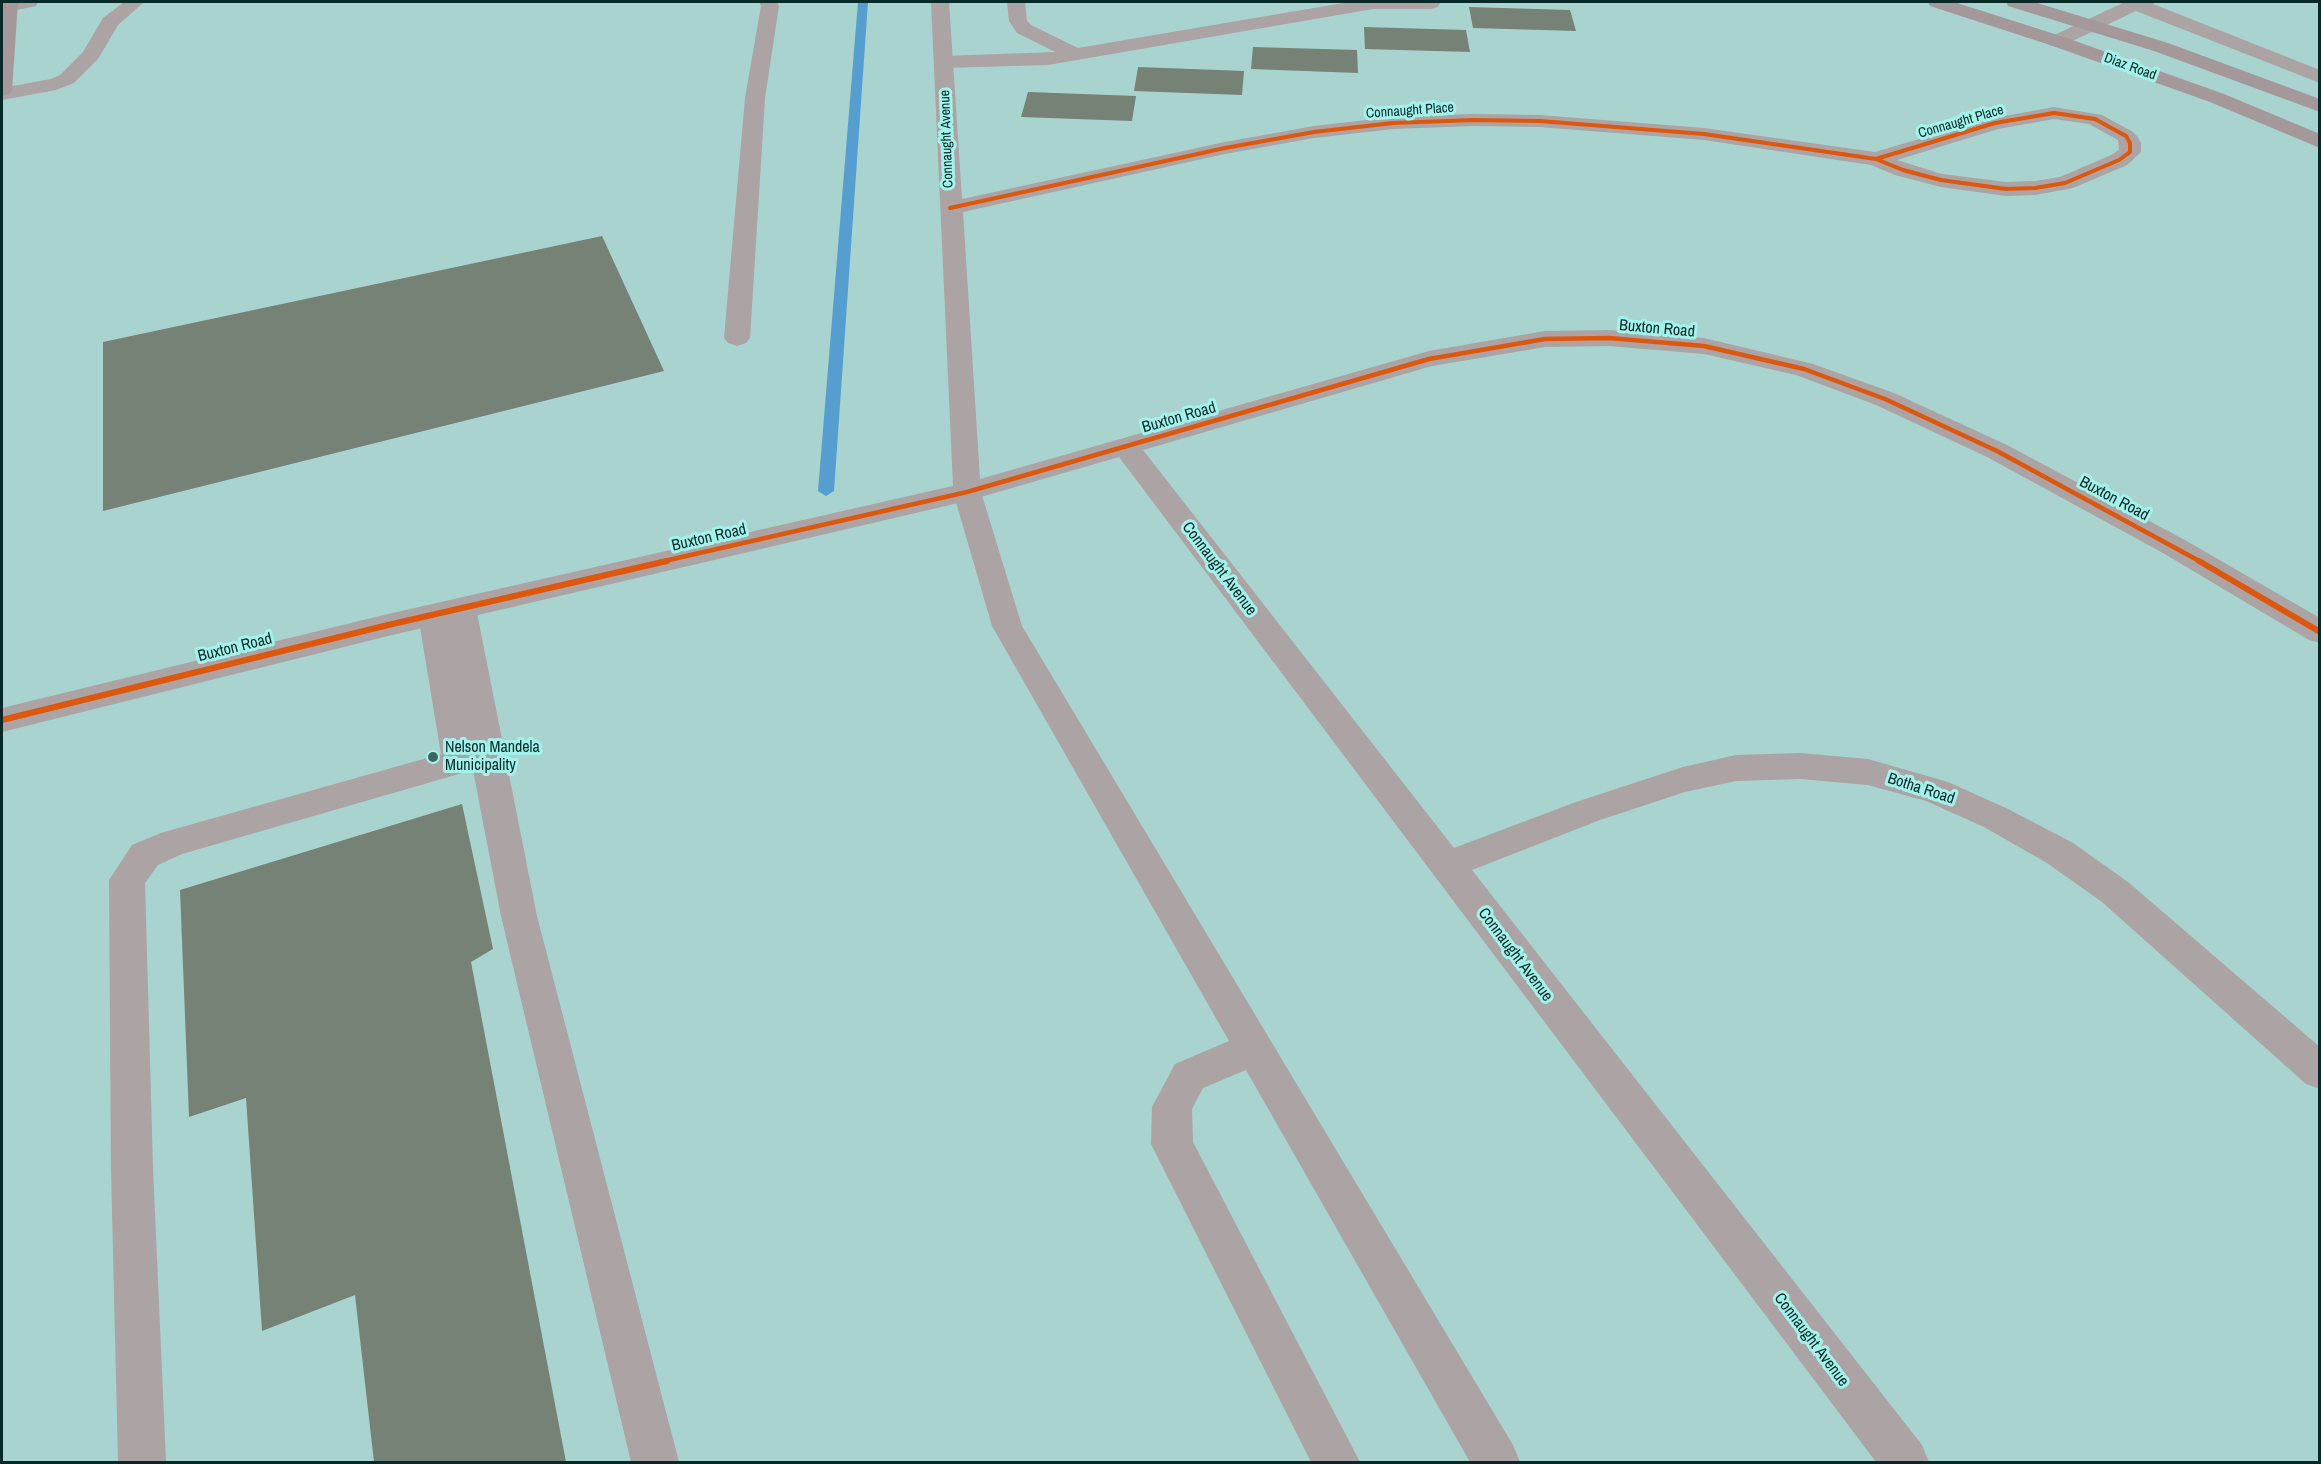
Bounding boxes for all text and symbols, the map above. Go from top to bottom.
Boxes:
street label: Diaz Road [2102,50,2158,84]
street label: Connaught Avenue [937,90,957,188]
street label: Connaught Place [1365,100,1455,122]
street label: Connaught Place [1916,102,2006,142]
street label: Buxton Road [1618,316,1696,342]
street label: Buxton Road [1140,398,1218,438]
street label: Buxton Road [2076,473,2152,525]
street label: Connaught Avenue [1178,518,1260,620]
street label: Buxton Road [670,520,748,556]
street label: Buxton Road [196,630,274,666]
place label: Nelson Mandela Municipality [445,738,540,776]
marker: Nelson Mandela Municipality [426,750,440,764]
street label: Botha Road [1885,769,1957,809]
street label: Connaught Avenue [1474,904,1556,1006]
street label: Connaught Avenue [1770,1289,1852,1391]

